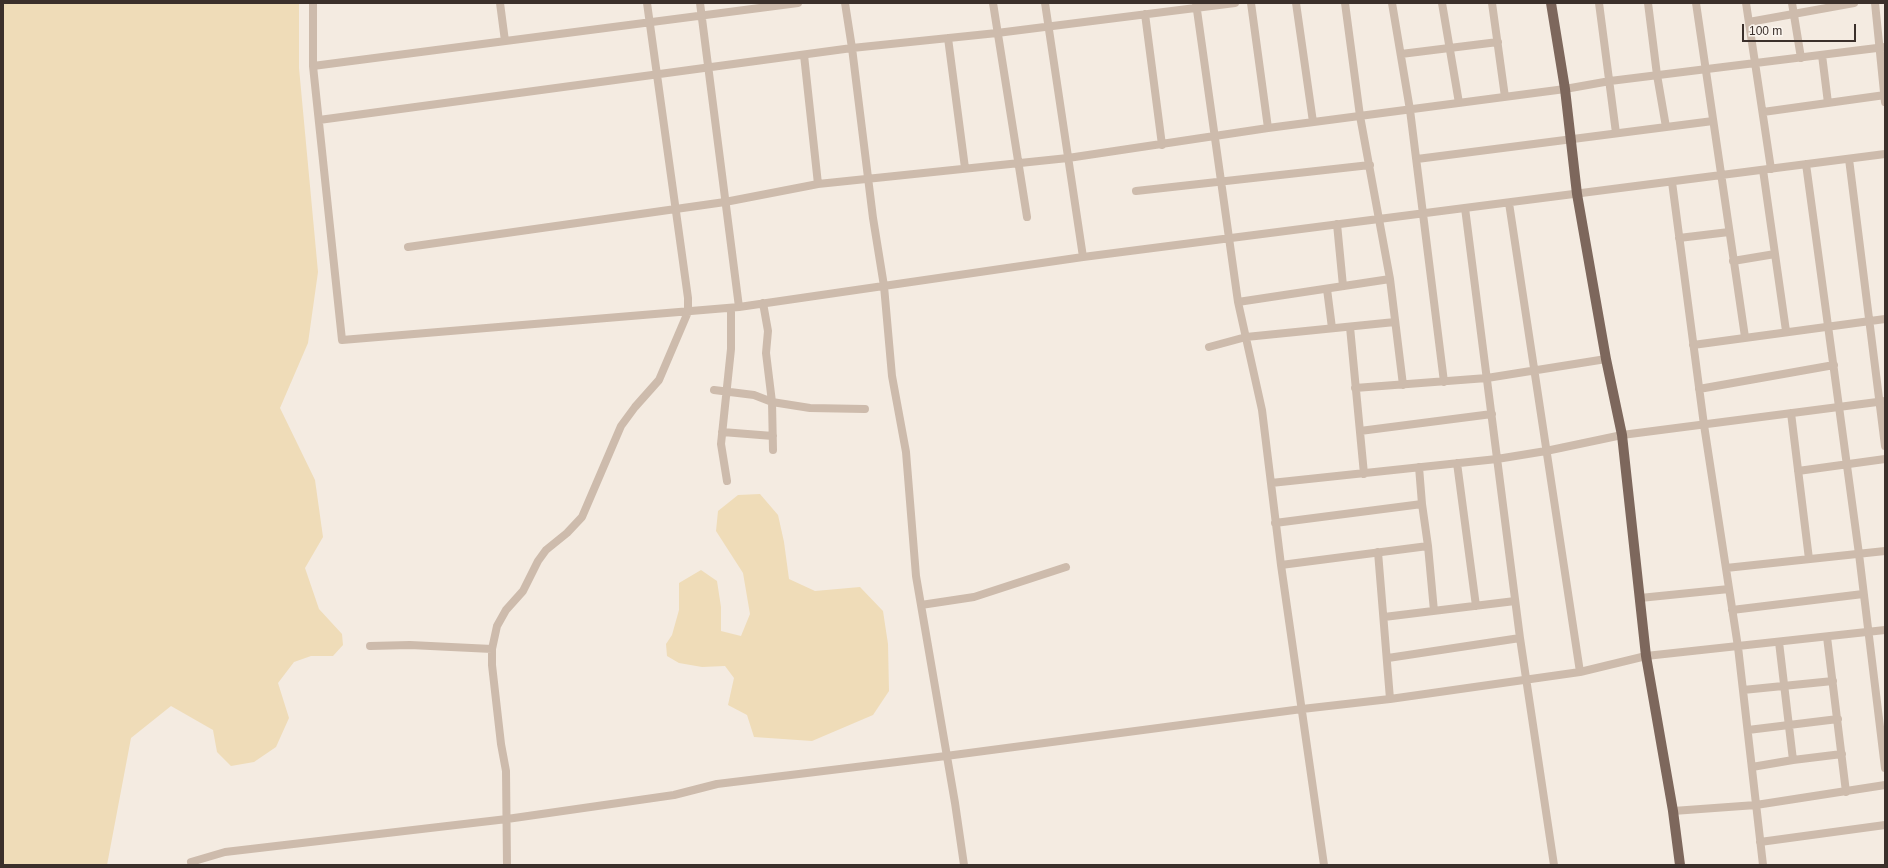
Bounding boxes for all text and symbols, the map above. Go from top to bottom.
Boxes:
scale bar [1744,16,1858,42]
text: 100 m [1749,24,1782,38]

